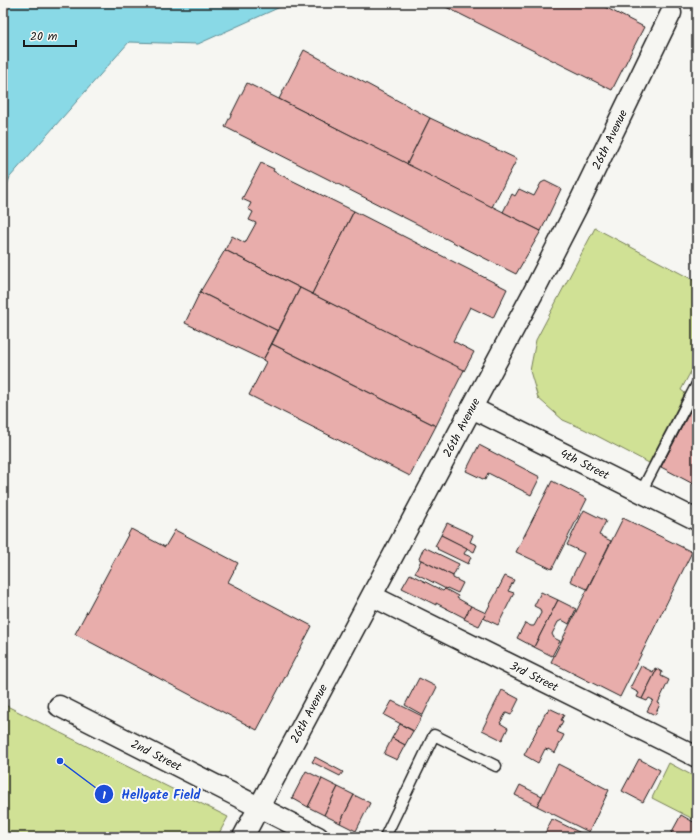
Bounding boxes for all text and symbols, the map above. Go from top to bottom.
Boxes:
scale bar [24,22,76,48]
text: 20 m [30,27,58,46]
street label: 26th Avenue [587,106,633,173]
street label: 26th Avenue [438,394,486,461]
street label: 4th Street [557,444,613,485]
street label: 3rd Street [506,657,562,697]
street label: 26th Avenue [286,680,333,747]
street label: 2nd Street [127,735,185,777]
callout: Hellgate Field [94,782,209,807]
text: Hellgate Field [121,785,202,806]
text: 1 [102,786,106,805]

